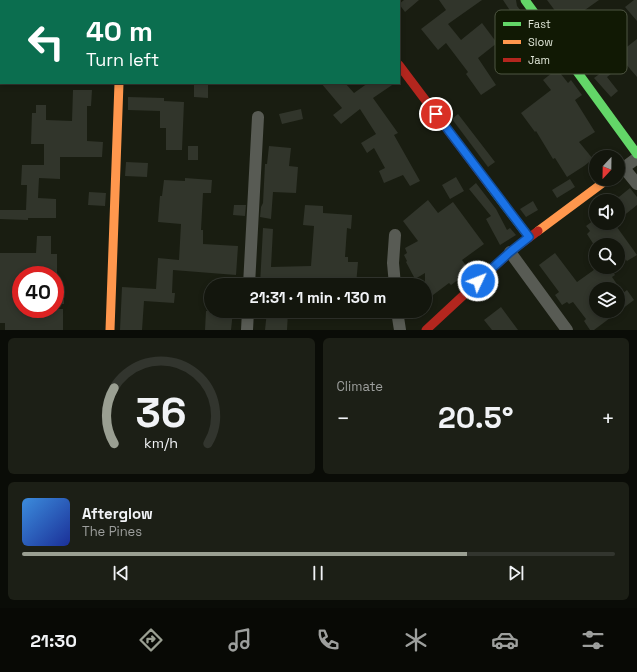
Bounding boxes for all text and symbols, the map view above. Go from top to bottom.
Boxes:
legend [495,10,627,74]
text: 40 m [86,13,153,49]
icon: left [20,16,72,68]
text: Fast [528,17,551,31]
text: Slow [528,35,553,49]
text: Turn left [86,48,159,71]
text: Jam [528,53,550,67]
pin [419,97,453,131]
icon: arrive [425,103,447,125]
north arrow [589,150,625,186]
map controls [589,150,625,318]
button: sound [589,194,625,230]
button: search [589,238,625,274]
position arrow [457,260,499,302]
speed limit sign: 40 [12,266,64,318]
button: layers [589,282,625,318]
text: 21:31 · 1 min · 130 m [250,288,386,307]
text: Climate [337,378,383,395]
text: 36 [136,386,187,439]
text: 20.5° [438,398,514,437]
text: − [337,404,350,432]
text: + [601,404,615,432]
text: km/h [144,434,178,452]
text: Afterglow [82,504,153,523]
text: The Pines [82,523,142,540]
icon: previous [110,562,132,584]
icon: pause [307,562,329,584]
icon: next [505,562,527,584]
icon: directions [137,626,165,654]
icon: music [226,626,254,654]
icon: phone [314,626,342,654]
icon: climate [402,626,430,654]
icon: car [491,626,519,654]
icon: filters [579,626,607,654]
text: 21:30 [30,629,77,652]

